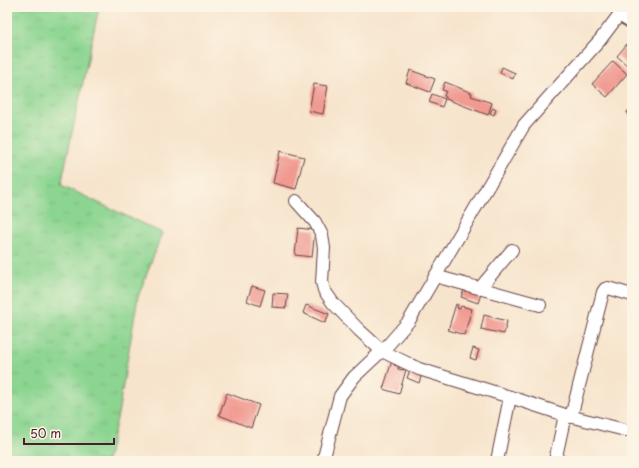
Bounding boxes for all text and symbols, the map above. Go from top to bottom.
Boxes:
scale bar [24,420,114,446]
text: 50 m [30,424,61,442]

